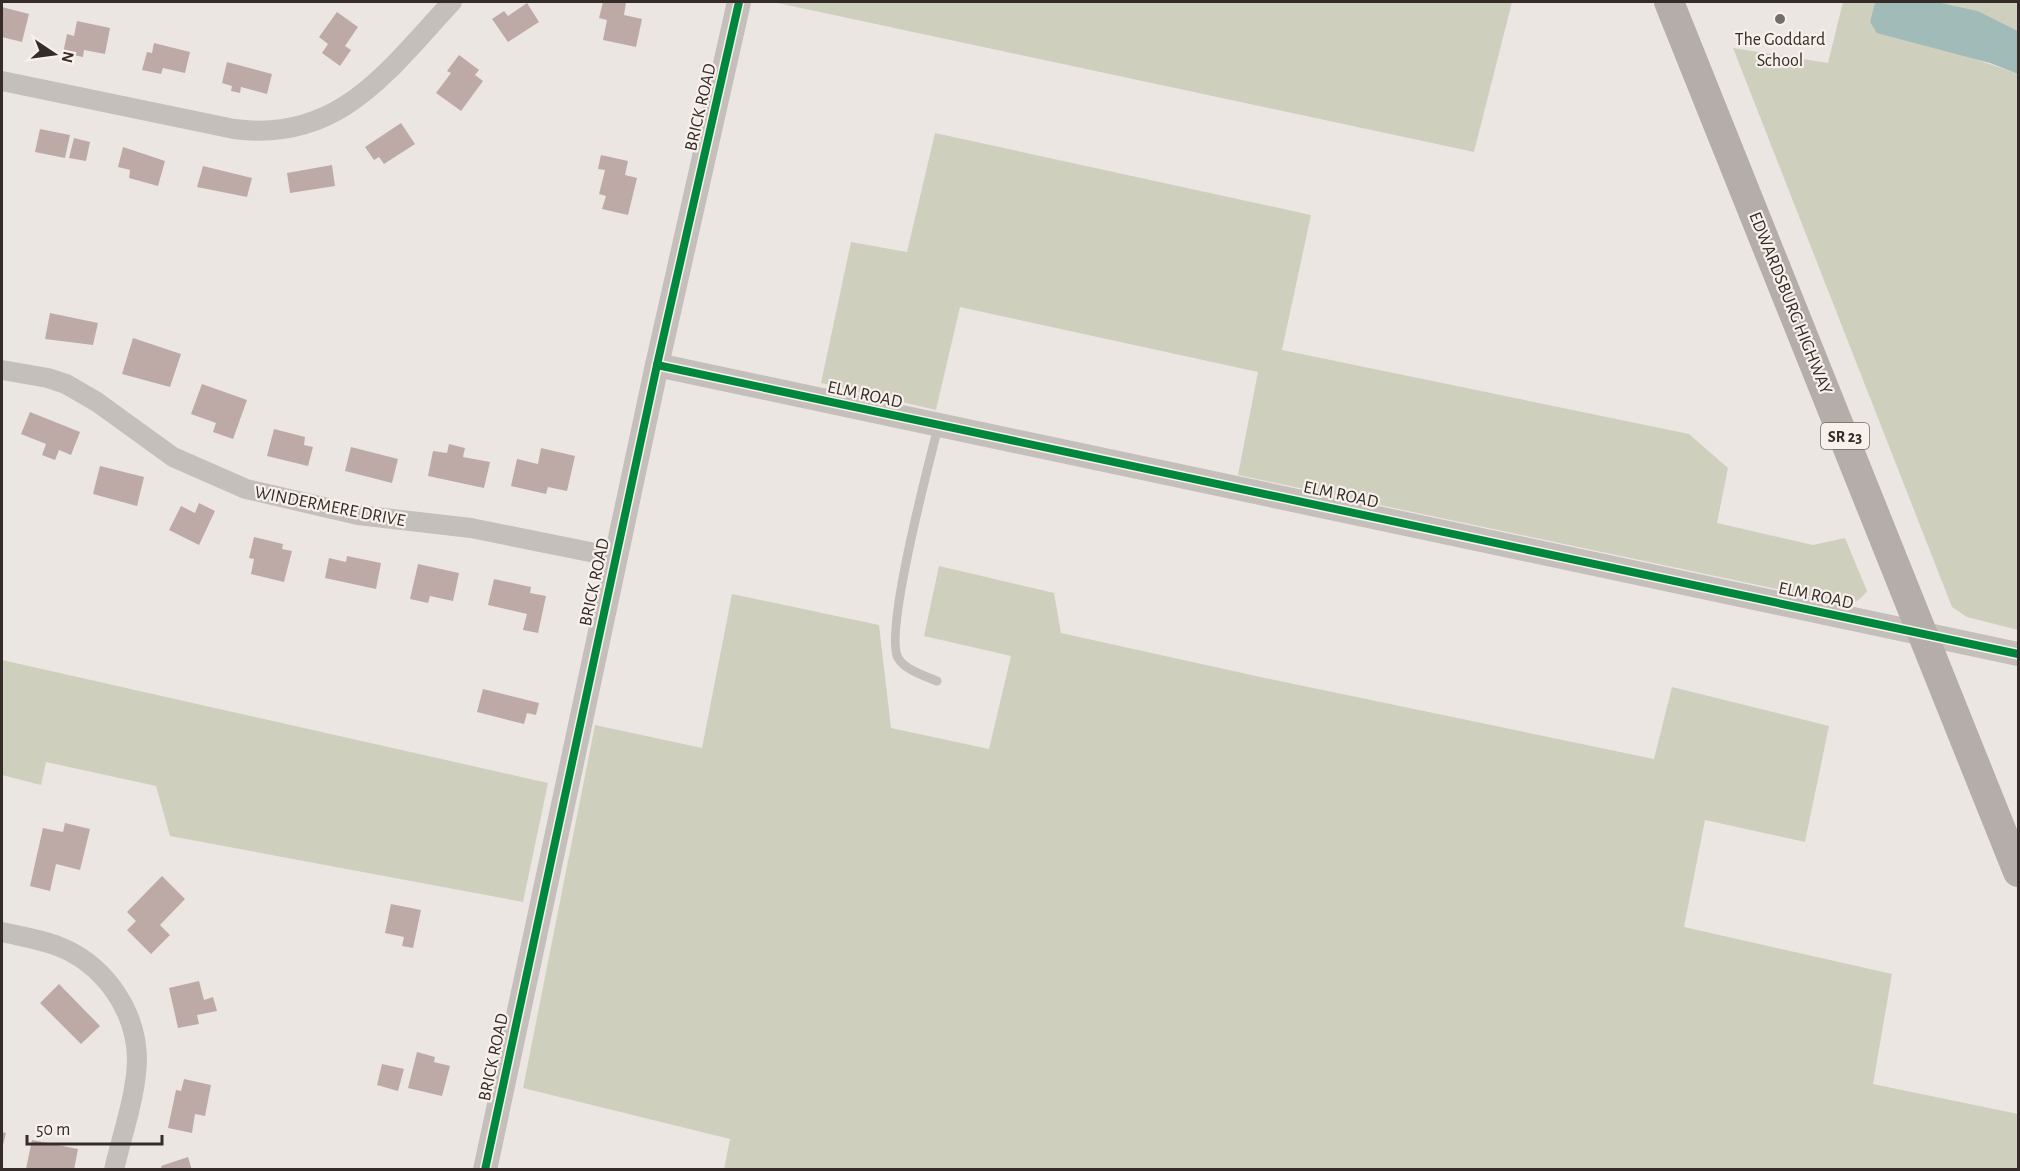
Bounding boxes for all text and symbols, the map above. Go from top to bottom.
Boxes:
marker: The Goddard School [1773,12,1787,26]
north arrow [24,24,84,84]
place label: The Goddard School [1735,31,1825,70]
text: N [59,50,77,64]
street label: BRICK ROAD [682,62,720,153]
street label: EDWARDSBURG HIGHWAY [1745,210,1835,398]
street label: ELM ROAD [826,378,904,412]
road number: SR 23 [1821,423,1869,449]
street label: ELM ROAD [1302,478,1380,512]
street label: WINDERMERE DRIVE [253,484,407,530]
street label: BRICK ROAD [577,537,613,628]
street label: ELM ROAD [1777,579,1855,613]
street label: BRICK ROAD [476,1012,512,1103]
scale bar [27,1108,162,1146]
text: 50 m [36,1121,70,1139]

